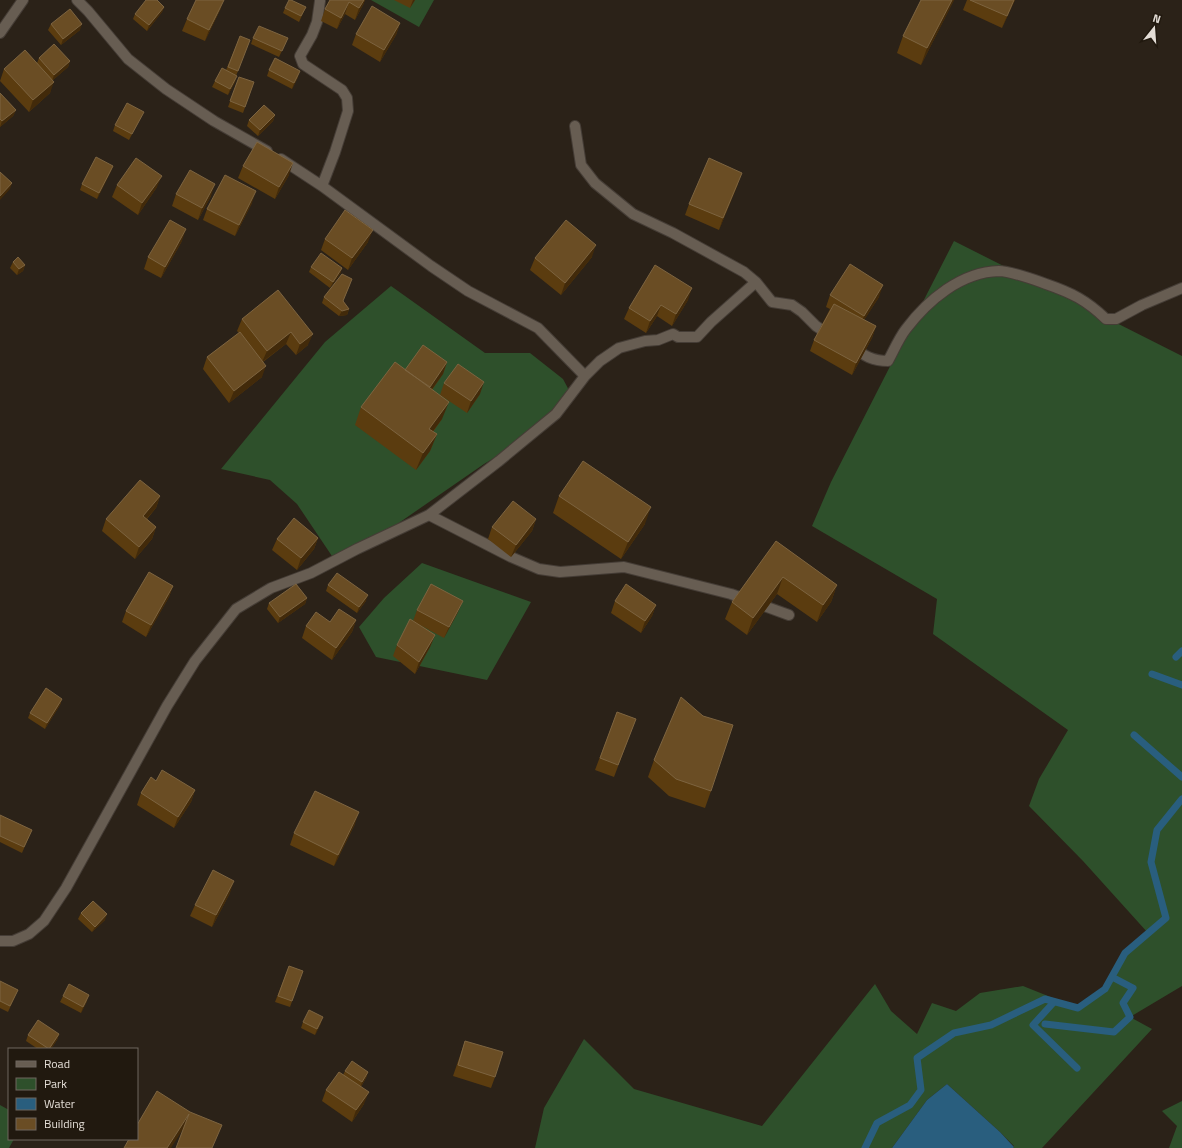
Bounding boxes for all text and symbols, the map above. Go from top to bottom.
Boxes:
north arrow [1134,8,1174,48]
text: N [1151,10,1163,27]
legend [8,1048,138,1140]
text: Road [44,1054,70,1073]
text: Park [44,1074,67,1093]
text: Water [44,1094,75,1113]
text: Building [44,1114,85,1133]

